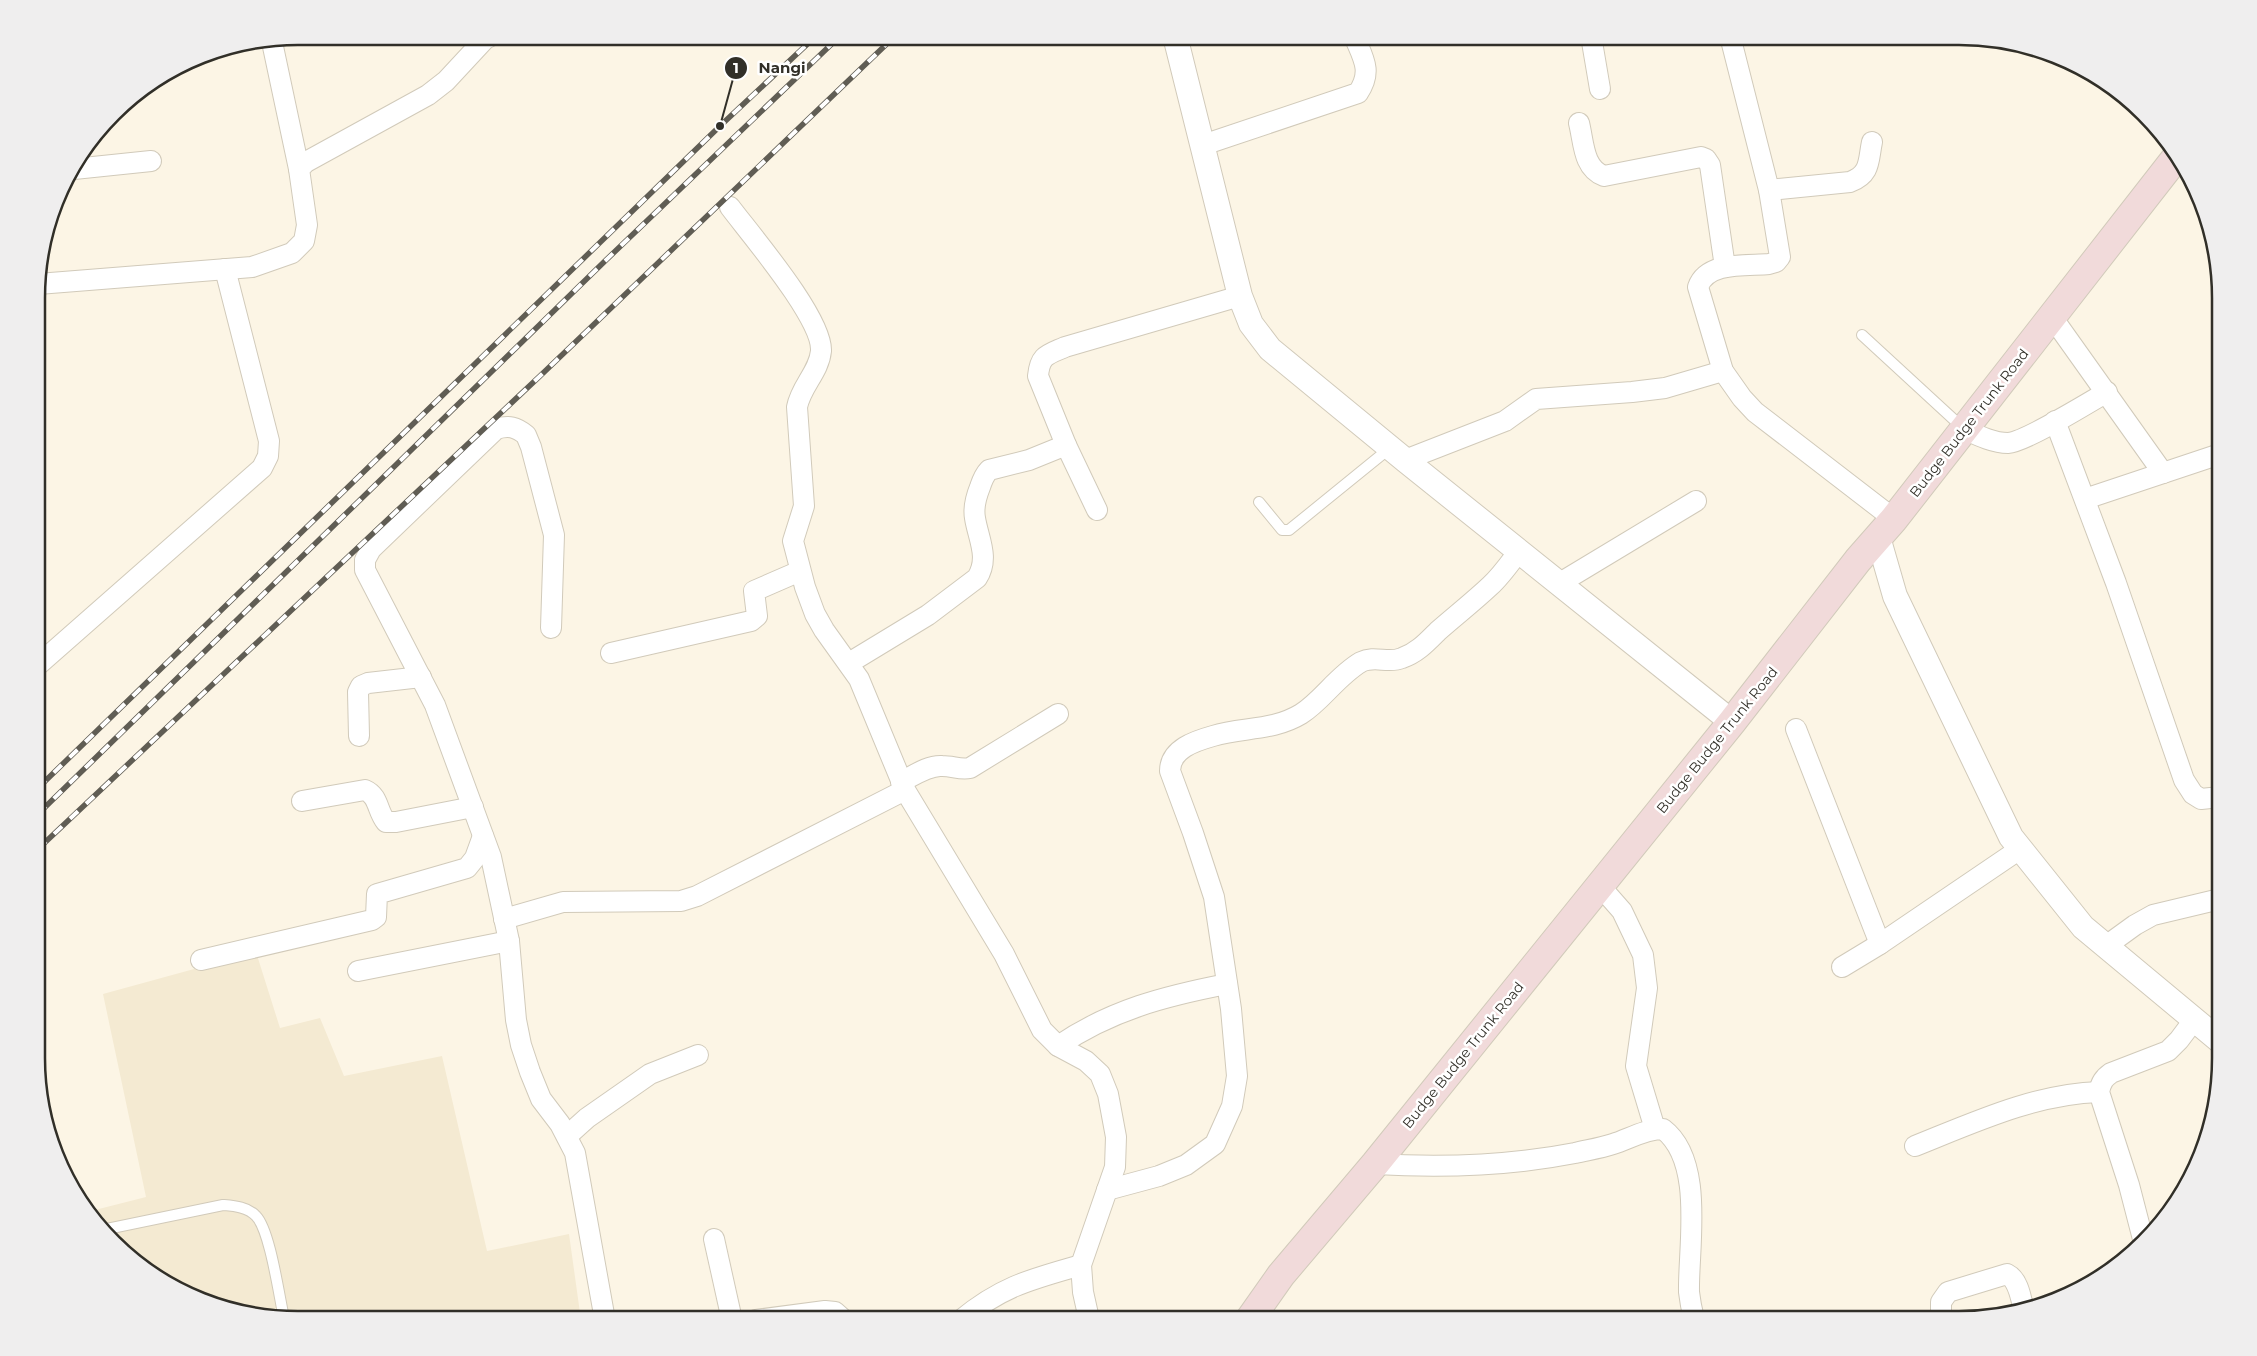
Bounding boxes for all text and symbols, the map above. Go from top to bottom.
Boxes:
callout: Nangi [724,53,815,83]
text: 1 [733,58,739,77]
text: Nangi [759,58,805,77]
street label: Budge Budge Trunk Road [1905,345,2033,501]
street label: Budge Budge Trunk Road [1652,663,1782,817]
street label: Budge Budge Trunk Road [1398,978,1528,1132]

